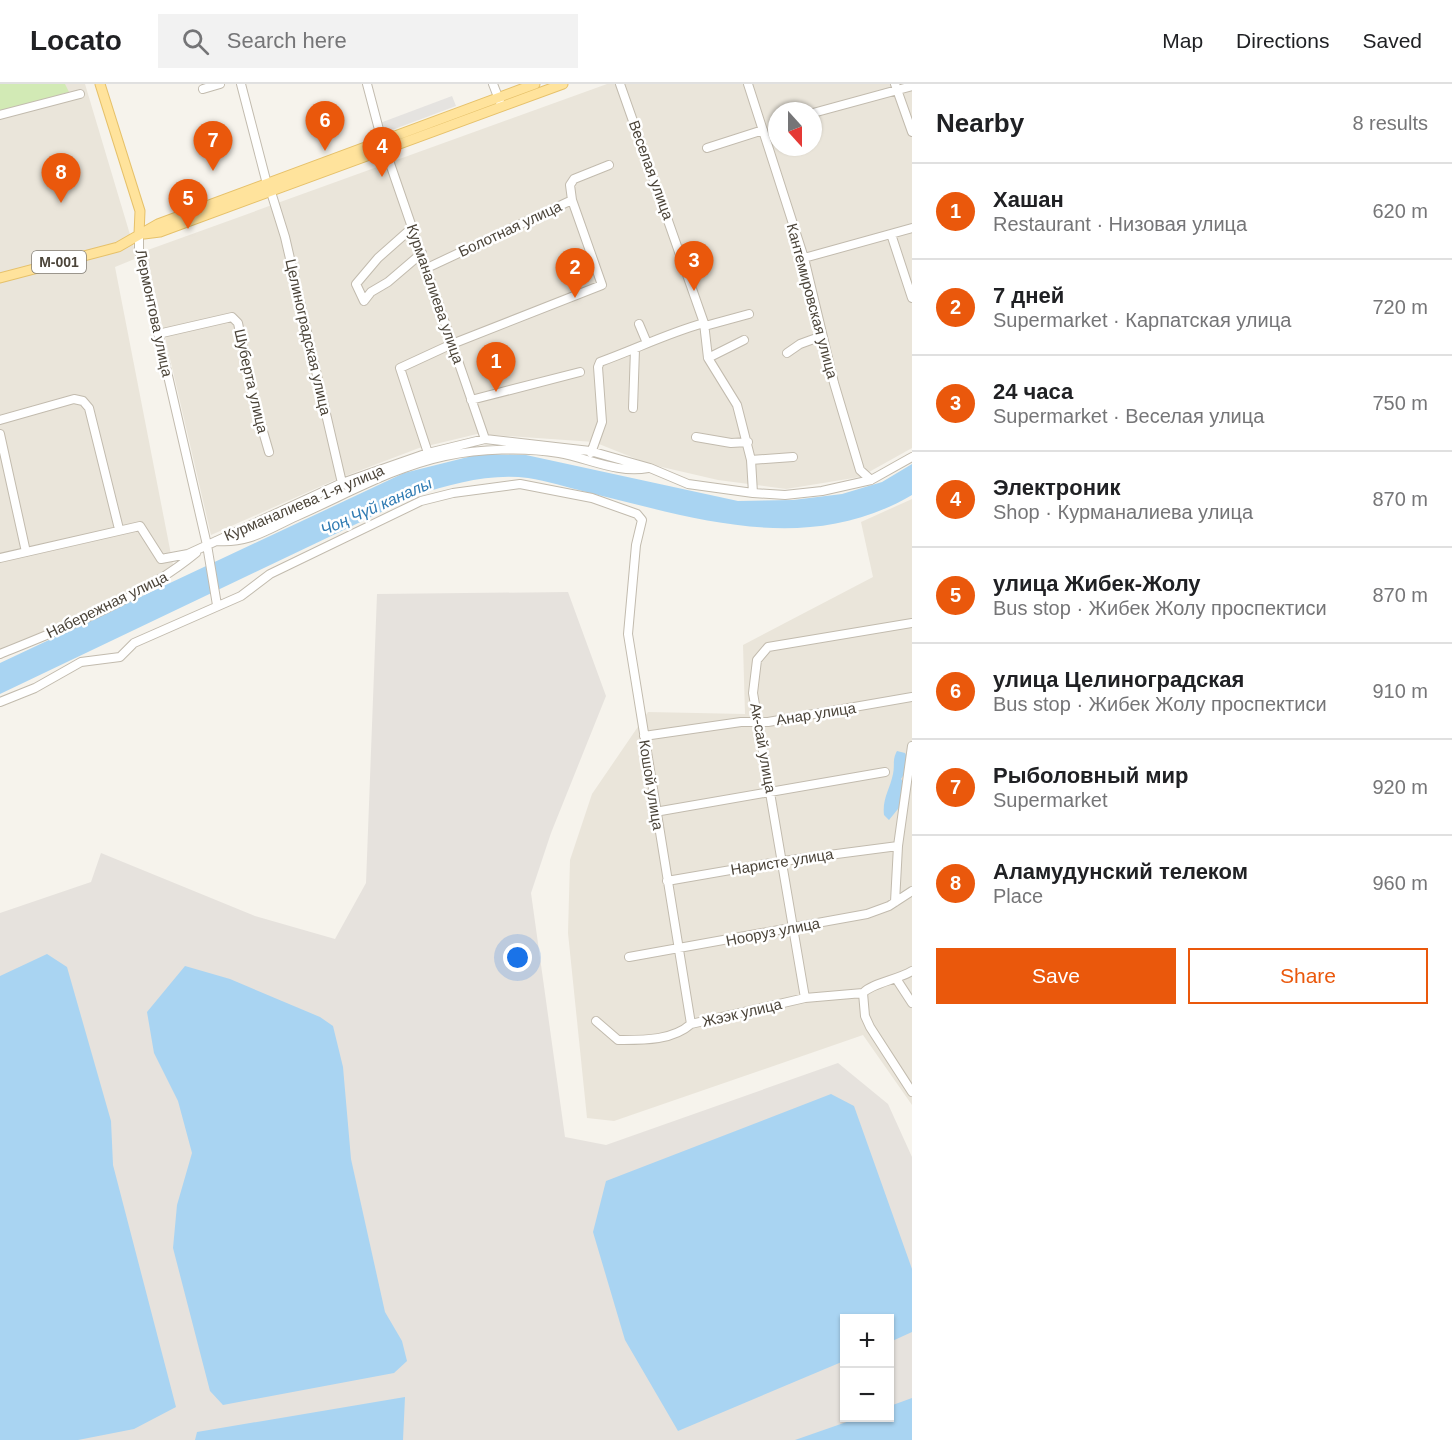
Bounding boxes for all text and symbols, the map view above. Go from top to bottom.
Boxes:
search box [158,14,578,68]
text: Locato [30,25,122,56]
icon: search [179,25,212,58]
text: Search here [227,28,347,53]
text: Map [1162,29,1203,52]
text: Directions [1236,29,1329,52]
text: Saved [1362,29,1422,52]
pin: 6 [306,101,344,151]
north arrow [768,102,822,156]
text: Nearby [936,108,1024,138]
text: 8 results [1352,112,1428,134]
street label: Веселая улица [626,118,678,222]
pin: 7 [194,122,232,171]
pin: 4 [362,128,401,177]
pin: 8 [42,154,80,203]
pin: 5 [168,180,207,229]
text: Хашан [993,187,1064,212]
street label: Болотная улица [456,197,565,260]
text: 1 [950,200,961,222]
text: 620 m [1372,200,1428,222]
text: Restaurant · Низовая улица [993,213,1247,235]
street label: Кантемировская улица [784,221,842,381]
street label: Курманалиева улица [404,222,468,367]
pin: 3 [674,242,714,291]
street label: Лермонтова улица [133,248,176,379]
pin: 2 [556,248,594,298]
road number: М-001 [32,251,86,273]
street label: Целиноградская улица [282,257,335,417]
text: 7 дней [993,283,1064,308]
text: 2 [950,296,961,318]
text: 720 m [1372,296,1428,318]
text: Supermarket · Карпатская улица [993,309,1291,331]
street label: Шуберта улица [231,327,272,435]
pin: 1 [476,342,516,392]
text: 24 часа [993,379,1073,404]
text: 3 [950,392,961,414]
text: 750 m [1372,392,1428,414]
text: Supermarket · Веселая улица [993,405,1264,427]
street label: Курманалиева 1-я улица [221,461,387,544]
water label: Чоң Чүй каналы [318,474,435,539]
text: Электроник [993,475,1121,500]
text: 4 [950,488,961,510]
text: 870 m [1372,488,1428,510]
text: Shop · Курманалиева улица [993,501,1253,523]
street label: Набережная улица [43,568,171,641]
text: улица Жибек-Жолу [993,571,1201,596]
text: 5 [950,584,961,606]
text: 870 m [1372,584,1428,606]
text: Bus stop · Жибек Жолу проспектиси [993,597,1327,619]
text: улица Целиноградская [993,667,1244,692]
text: 6 [950,680,961,702]
text: 910 m [1372,680,1428,702]
text: Bus stop · Жибек Жолу проспектиси [993,693,1327,715]
street label: Анар улица [775,699,858,728]
street label: Ак-сай улица [747,702,780,795]
street label: Кошой улица [636,739,667,832]
text: Рыболовный мир [993,763,1189,788]
text: 7 [950,776,961,798]
text: 920 m [1372,776,1428,798]
text: Supermarket [993,789,1108,811]
street label: Наристе улица [729,845,835,878]
text: Аламудунский телеком [993,859,1248,884]
text: 8 [950,872,961,894]
text: 960 m [1372,872,1428,894]
text: Place [993,885,1043,907]
street label: Нооруз улица [724,914,822,949]
your location [503,943,532,972]
button: Save [936,948,1176,1004]
button: Share [1188,948,1428,1004]
street label: Жээк улица [700,995,784,1030]
map controls [840,1314,894,1422]
button: + [840,1314,894,1368]
button: − [840,1368,894,1422]

